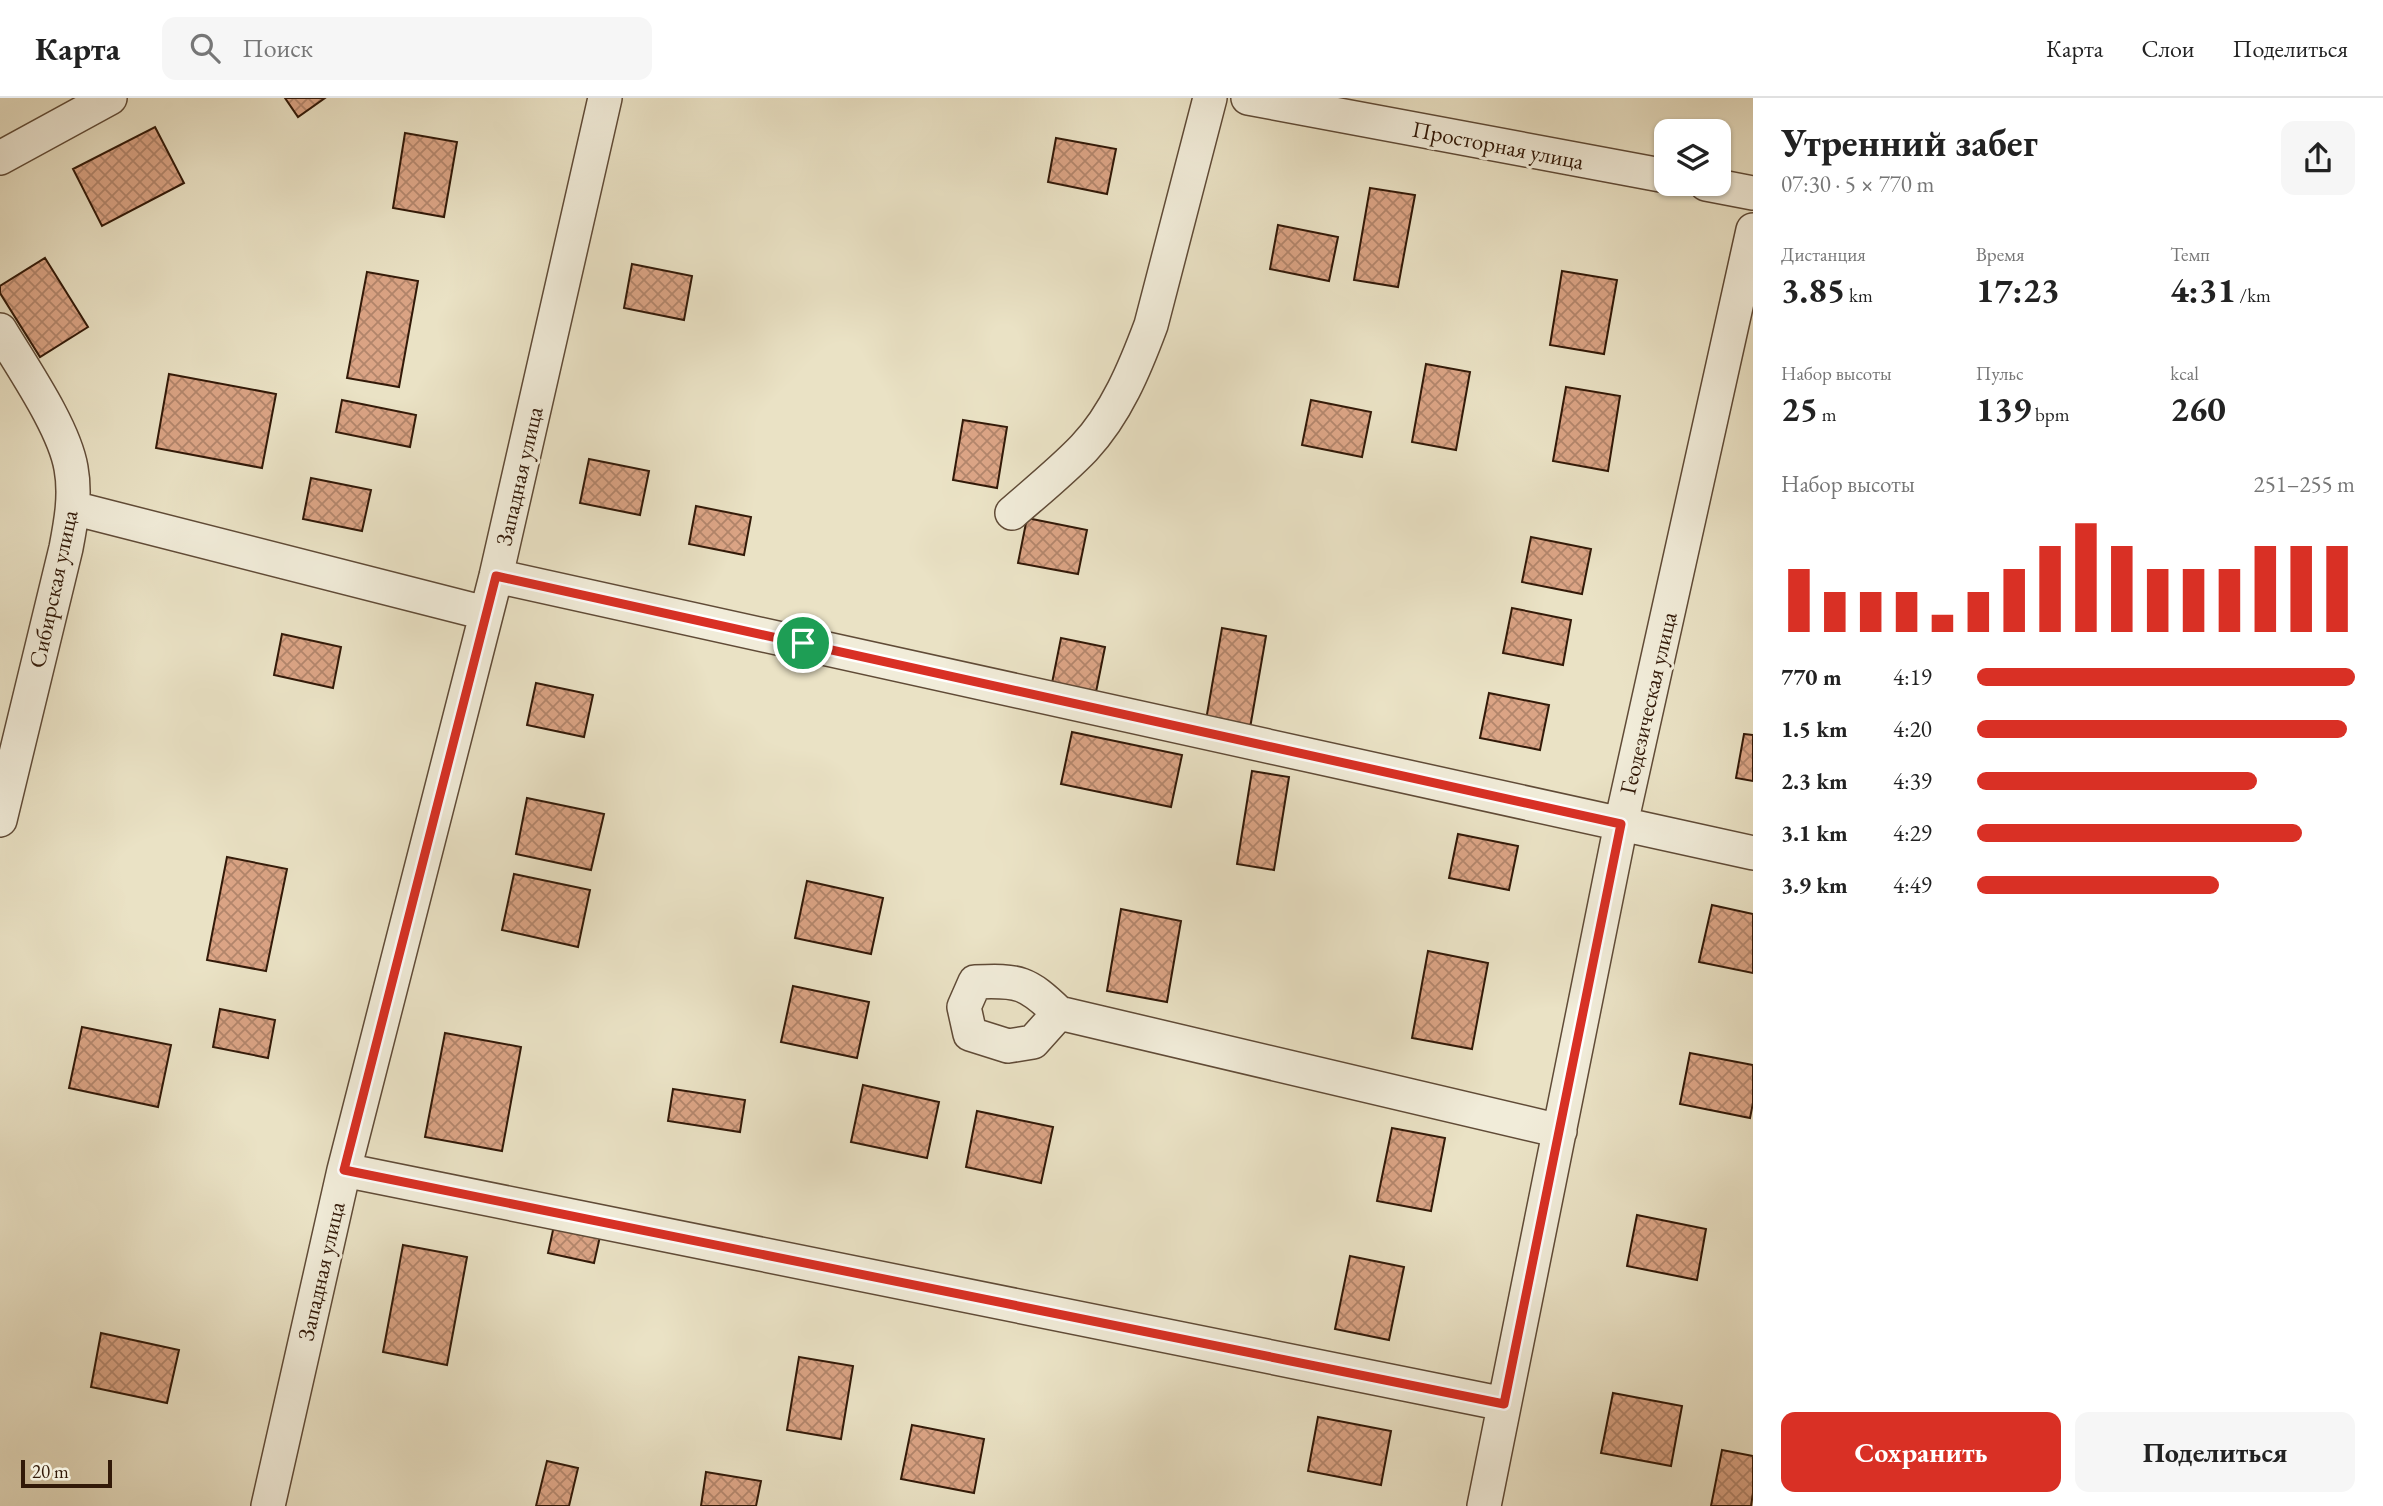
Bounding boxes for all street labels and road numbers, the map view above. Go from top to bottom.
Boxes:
street label: Просторная улица [1410,114,1587,177]
street label: Западная улица [488,403,550,548]
street label: Сибирская улица [22,506,85,671]
street label: Геодезическая улица [1612,608,1684,797]
street label: Западная улица [290,1198,352,1343]

